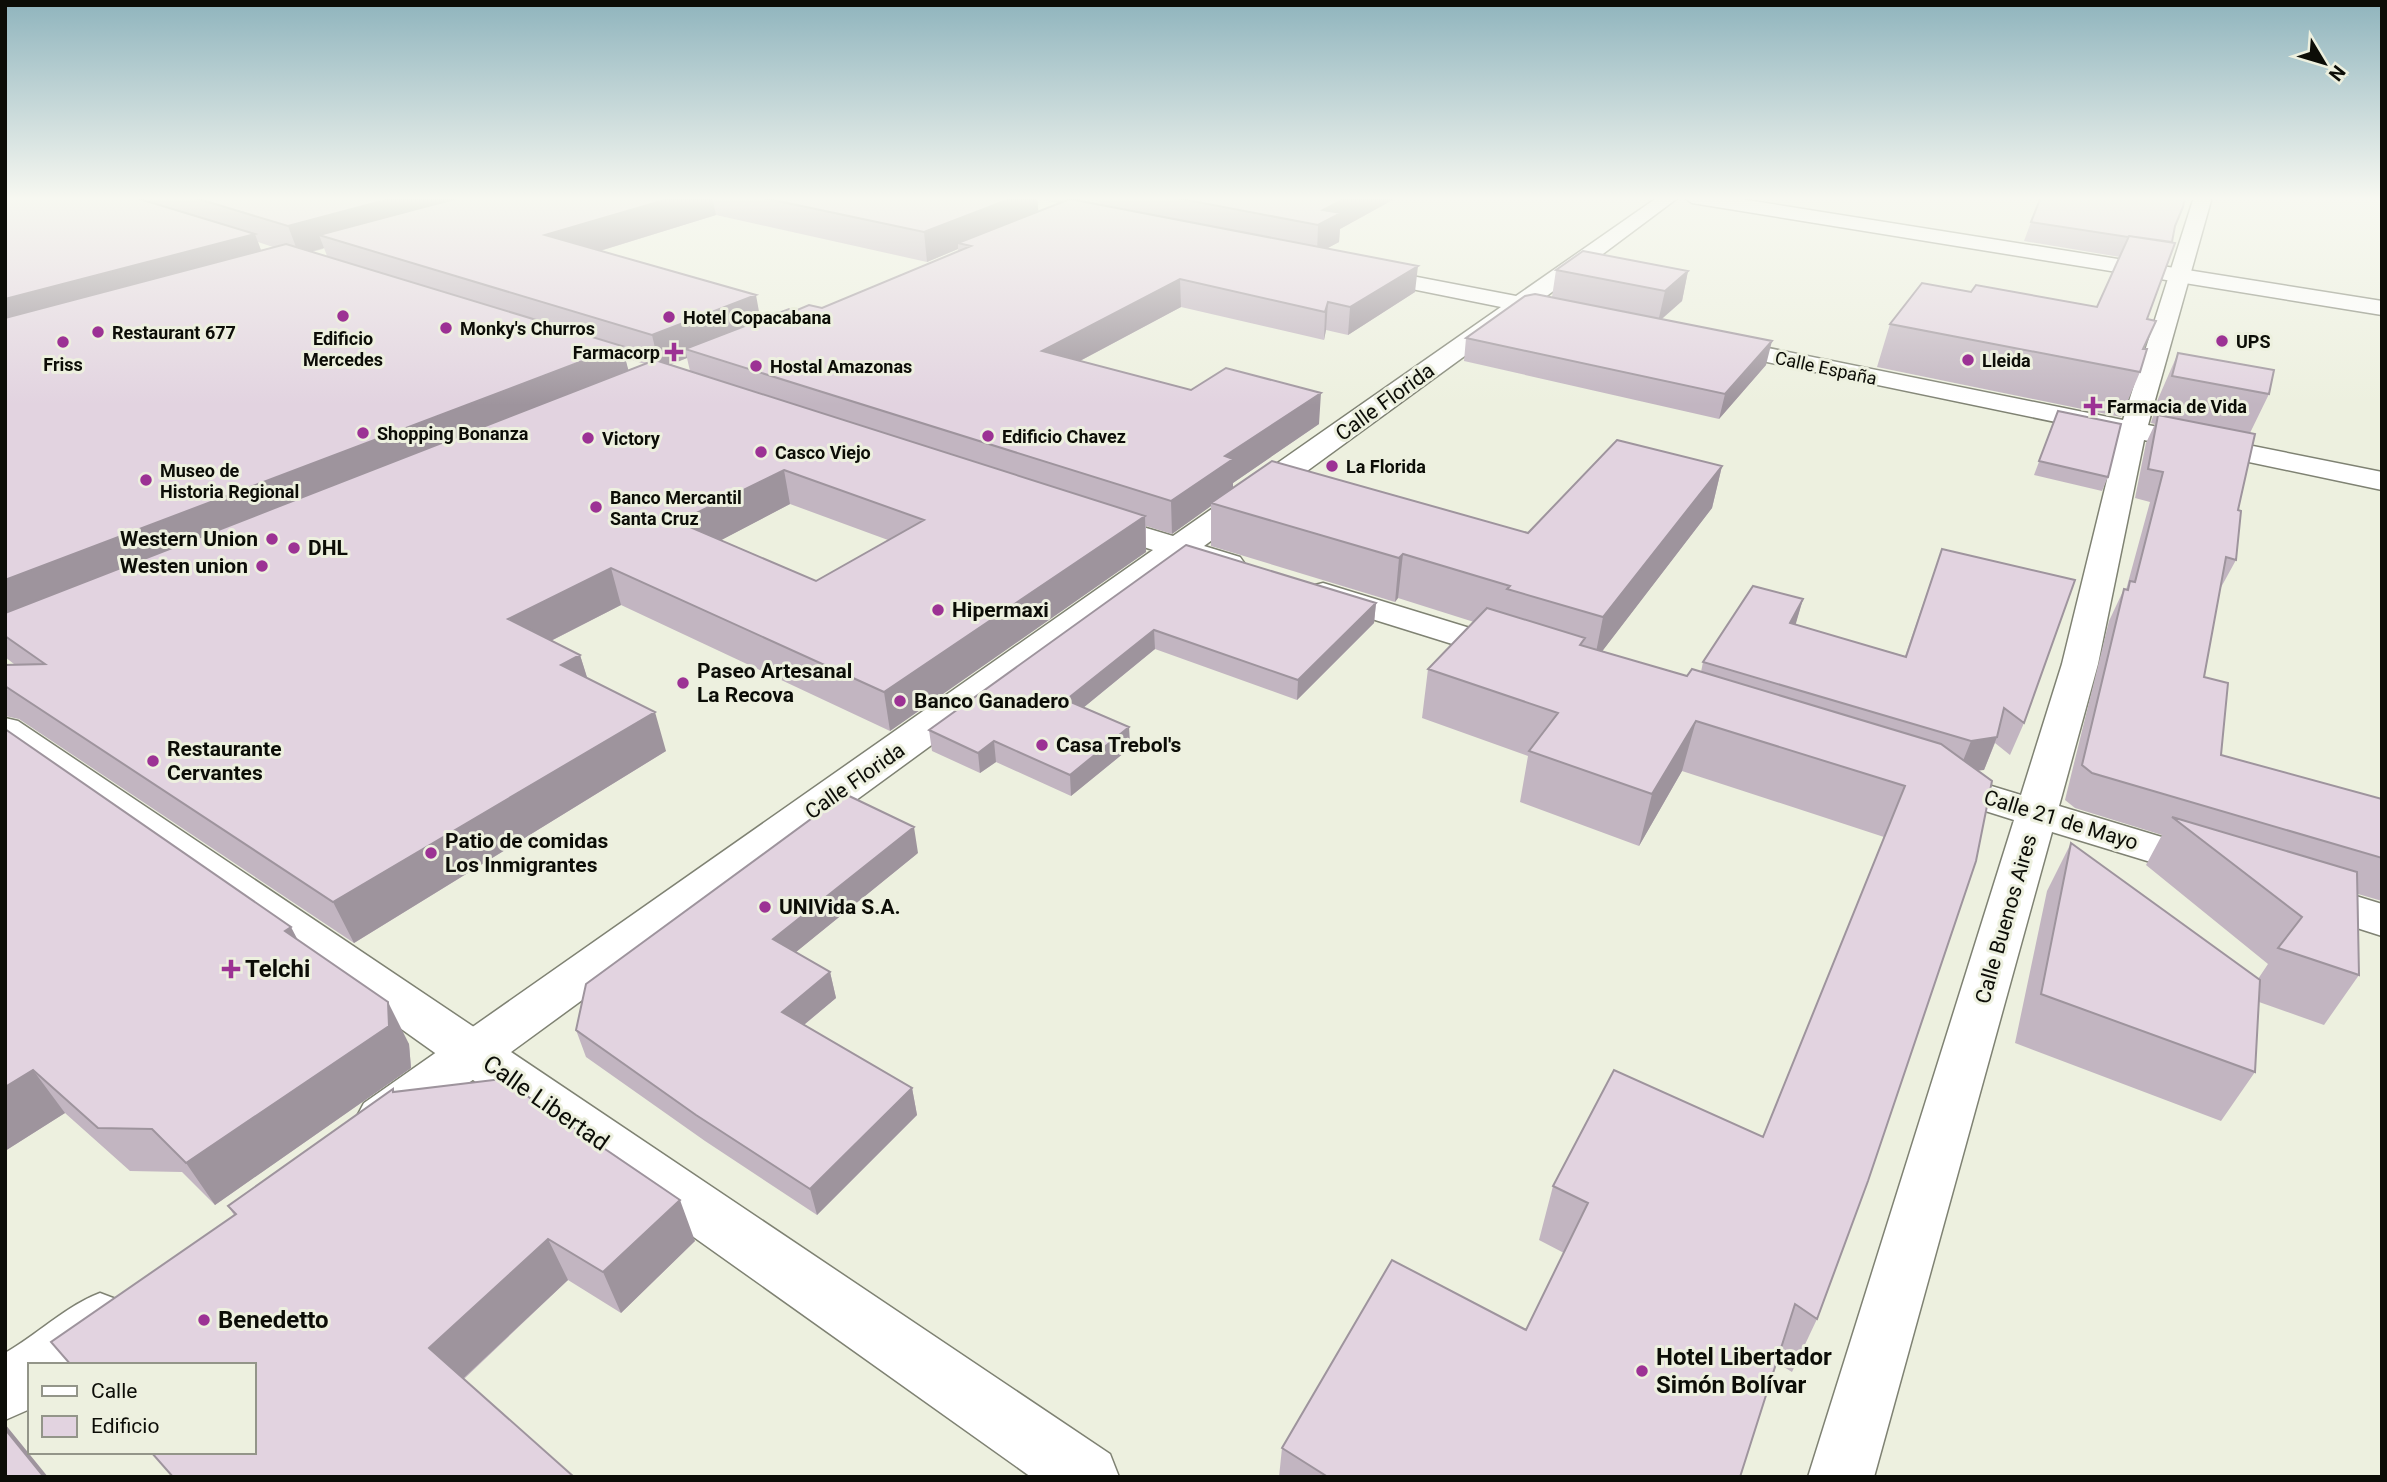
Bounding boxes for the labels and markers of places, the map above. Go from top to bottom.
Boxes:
place label: Hotel Copacabana [683,307,831,328]
marker: Edificio Mercedes [335,308,351,324]
marker: Hotel Copacabana [661,309,677,325]
place label: Monky's Churros [460,318,595,339]
marker: Monky's Churros [438,320,454,336]
place label: Restaurant 677 [112,322,236,343]
marker: Restaurant 677 [90,324,106,340]
place label: Edificio Mercedes [303,328,383,370]
place label: UPS [2236,331,2271,352]
marker: UPS [2214,333,2230,349]
marker: Friss [55,334,71,350]
place label: Farmacorp [573,342,660,363]
marker: Farmacorp [666,344,682,360]
place label: Lleida [1982,350,2031,371]
marker: Lleida [1960,352,1976,368]
place label: Friss [43,354,83,375]
place label: Hostal Amazonas [770,356,912,377]
marker: Hostal Amazonas [748,358,764,374]
place label: Farmacia de Vida [2107,396,2247,417]
marker: Farmacia de Vida [2085,398,2101,414]
place label: Shopping Bonanza [377,423,529,444]
marker: Shopping Bonanza [355,425,371,441]
place label: Edificio Chavez [1002,426,1126,447]
place label: Victory [602,428,661,449]
marker: Edificio Chavez [980,428,996,444]
marker: Victory [580,430,596,446]
place label: Casco Viejo [775,442,871,463]
marker: Casco Viejo [753,444,769,460]
place label: La Florida [1346,456,1426,477]
marker: La Florida [1324,458,1340,474]
place label: Museo de Historia Regional [160,460,299,502]
marker: Museo de Historia Regional [138,472,154,488]
place label: Banco Mercantil Santa Cruz [610,487,742,529]
marker: Banco Mercantil Santa Cruz [588,499,604,515]
place label: Western Union [120,527,258,551]
marker: Western Union [264,531,280,547]
place label: DHL [308,536,348,560]
marker: DHL [286,540,302,556]
place label: Westen union [120,554,248,578]
marker: Westen union [254,558,270,574]
place label: Hipermaxi [952,598,1049,622]
marker: Hipermaxi [930,602,946,618]
place label: Paseo Artesanal La Recova [697,659,852,707]
marker: Paseo Artesanal La Recova [675,675,691,691]
place label: Banco Ganadero [914,689,1070,713]
marker: Banco Ganadero [892,693,908,709]
place label: Casa Trebol's [1056,733,1182,757]
place label: Restaurante Cervantes [167,737,282,785]
marker: Casa Trebol's [1034,737,1050,753]
marker: Restaurante Cervantes [145,753,161,769]
place label: Patio de comidas Los Inmigrantes [445,829,608,877]
marker: Patio de comidas Los Inmigrantes [423,845,439,861]
place label: UNIVida S.A. [779,895,901,919]
marker: UNIVida S.A. [757,899,773,915]
place label: Telchi [245,955,310,983]
marker: Telchi [223,961,239,977]
place label: Benedetto [218,1306,329,1334]
marker: Benedetto [196,1312,212,1328]
place label: Hotel Libertador Simón Bolívar [1656,1343,1832,1399]
marker: Hotel Libertador Simón Bolívar [1634,1363,1650,1379]

